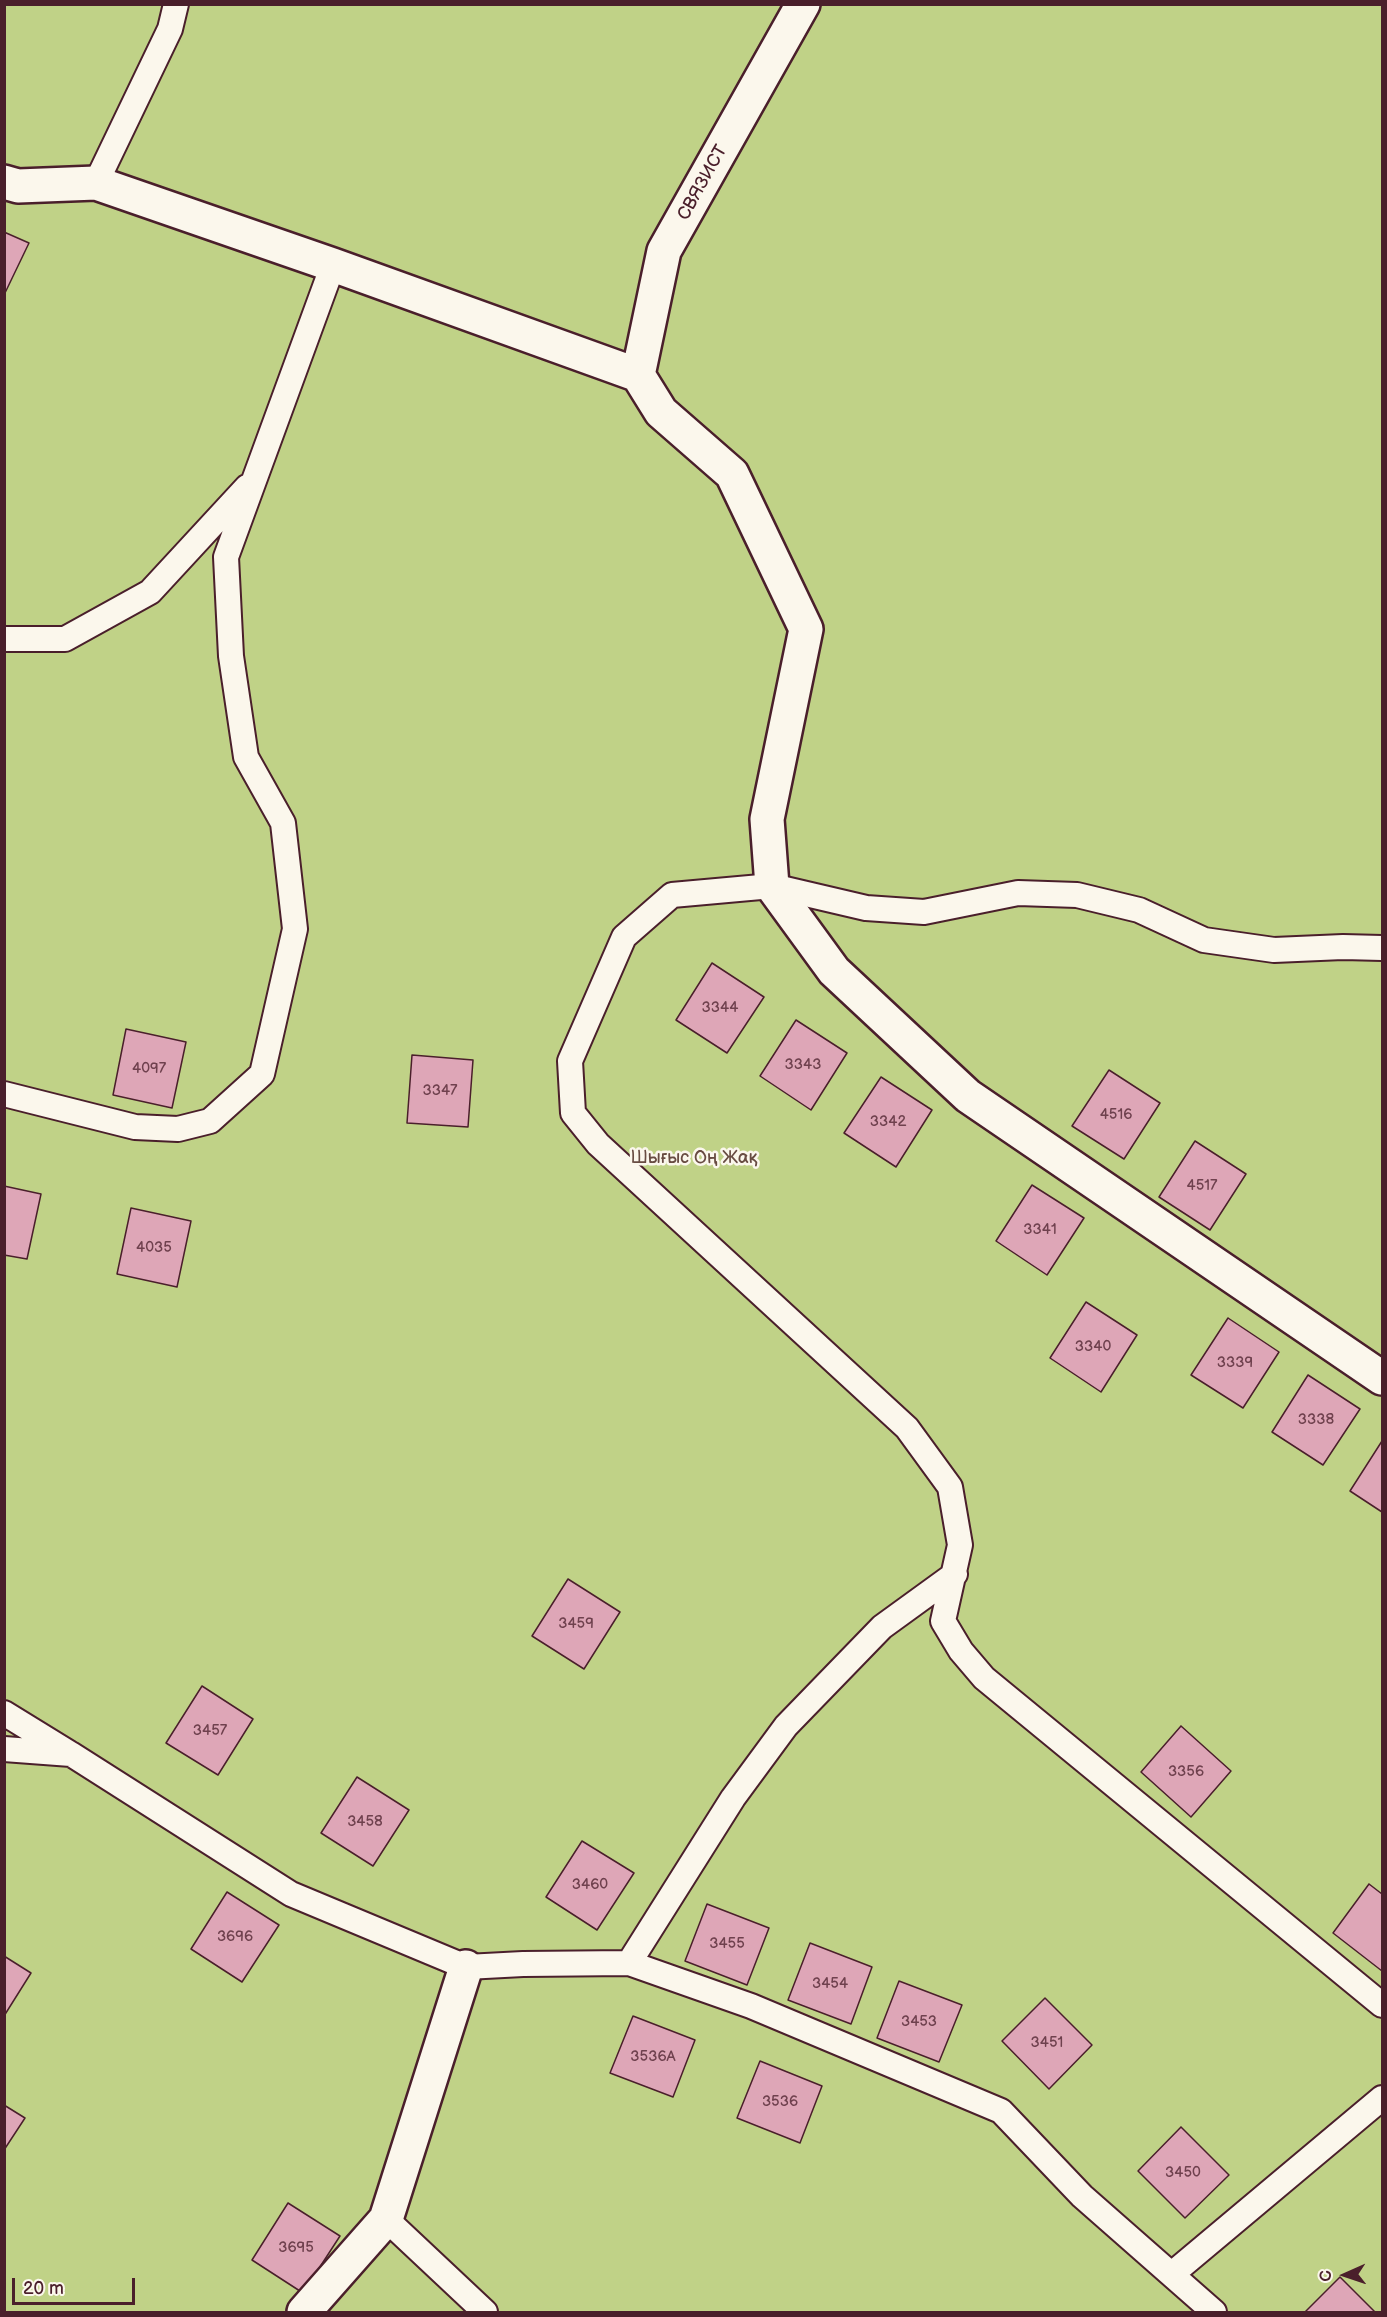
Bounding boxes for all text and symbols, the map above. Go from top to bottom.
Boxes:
street label: СВЯЗИСТ [674,142,732,224]
house number: 3344 [702,999,738,1017]
house number: 3343 [785,1056,821,1074]
house number: 4097 [132,1060,166,1078]
house number: 3347 [423,1082,457,1100]
house number: 4516 [1100,1106,1132,1124]
house number: 3342 [870,1113,906,1131]
park label: Шығыс Оң Жақ [630,1147,758,1169]
house number: 4517 [1187,1177,1217,1195]
house number: 3341 [1023,1221,1057,1239]
house number: 4035 [136,1239,172,1257]
house number: 3340 [1075,1338,1111,1356]
house number: 3339 [1217,1354,1253,1372]
house number: 3338 [1298,1411,1334,1429]
house number: 3459 [558,1615,594,1633]
house number: 3457 [193,1722,227,1740]
house number: 3356 [1168,1763,1204,1781]
house number: 3458 [347,1813,383,1831]
house number: 3460 [572,1876,608,1894]
house number: 3696 [217,1928,253,1946]
house number: 3455 [709,1935,745,1953]
house number: 3454 [812,1975,848,1993]
house number: 3453 [901,2013,937,2031]
house number: 3451 [1031,2034,1063,2052]
house number: 3536А [630,2048,676,2066]
house number: 3536 [762,2093,798,2111]
house number: 3450 [1165,2164,1201,2182]
house number: 3695 [278,2239,314,2257]
north arrow [1315,2245,1375,2305]
scale bar [15,2266,138,2304]
text: С [1317,2270,1336,2282]
text: 20 m [23,2278,64,2299]

